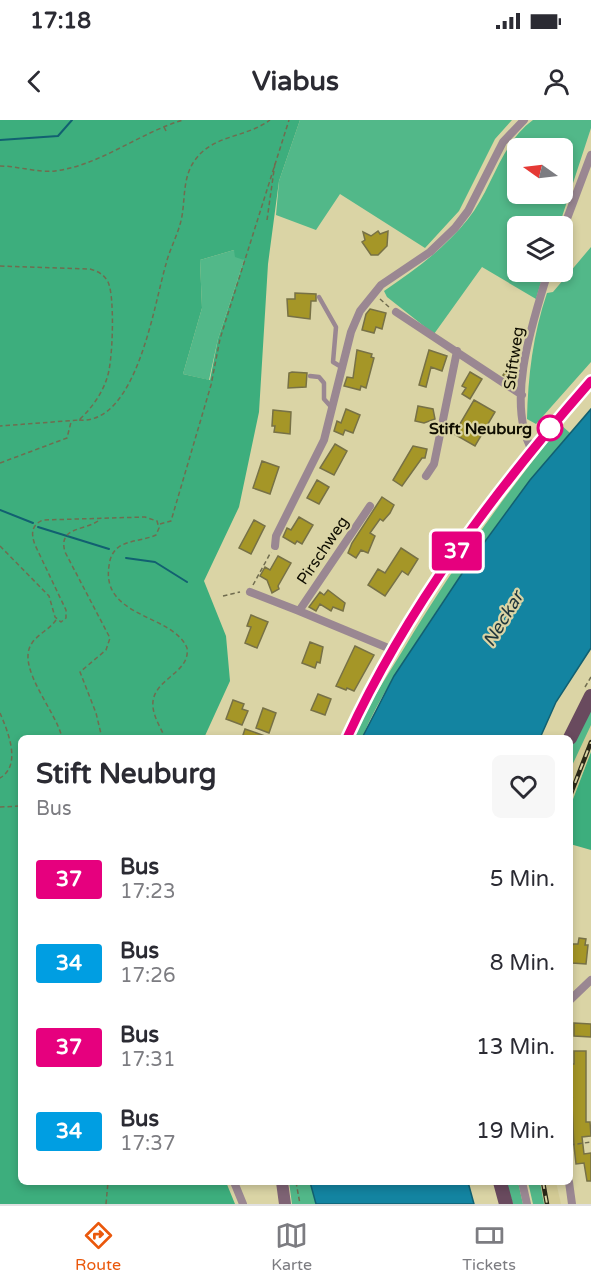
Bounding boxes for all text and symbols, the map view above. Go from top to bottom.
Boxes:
text: 17:18 [30,8,91,34]
icon: back [18,65,51,98]
text: Viabus [252,65,339,98]
icon: person [540,65,573,98]
north arrow [507,138,573,204]
map controls [507,138,573,282]
button: layers [507,216,573,282]
street label: Stiftweg [500,325,528,391]
marker: Stift Neuburg [537,415,563,441]
place label: Stift Neuburg [429,419,532,439]
street label: Pirschweg [293,513,353,589]
line badge: 37 [430,532,484,570]
text: 37 [444,539,470,564]
water label: Neckar [478,586,529,651]
button: heart [492,755,555,818]
text: Stift Neuburg [36,757,216,791]
text: Bus [36,797,72,821]
text: Bus [120,854,159,880]
text: 5 Min. [490,866,555,892]
text: 37 [56,867,82,892]
text: 17:23 [120,880,175,904]
text: Bus [120,938,159,964]
text: 8 Min. [490,950,555,976]
text: 34 [56,951,82,976]
text: 17:26 [120,964,175,988]
text: Bus [120,1022,159,1048]
text: 13 Min. [476,1034,555,1060]
text: 37 [56,1035,82,1060]
text: 17:31 [120,1048,175,1072]
text: Bus [120,1106,159,1132]
text: 19 Min. [476,1118,555,1144]
text: 34 [56,1119,82,1144]
text: 17:37 [120,1132,175,1156]
tab: Route [75,1219,121,1275]
tab: Karte [271,1219,312,1275]
tab: Tickets [462,1219,516,1275]

